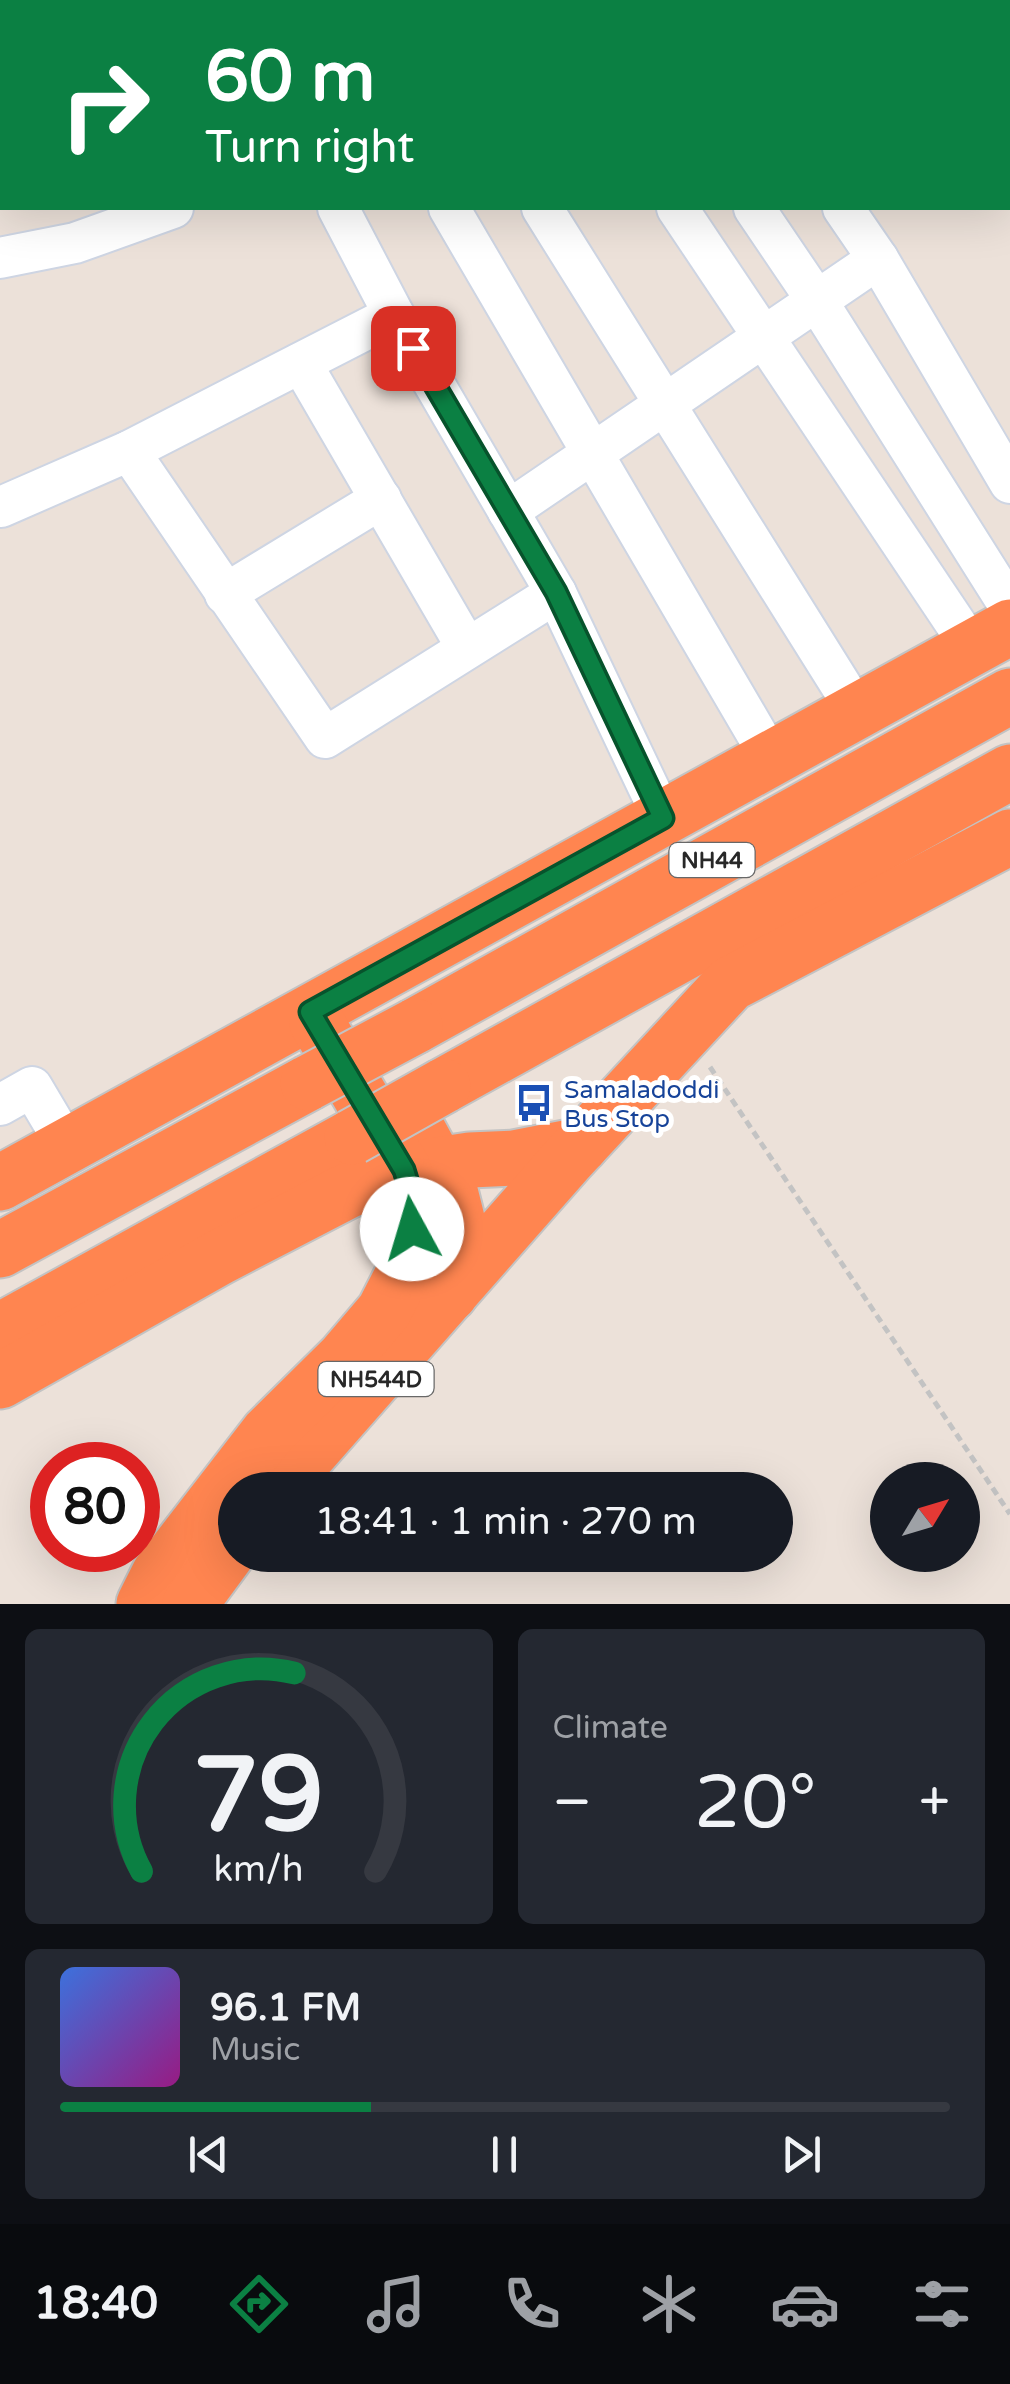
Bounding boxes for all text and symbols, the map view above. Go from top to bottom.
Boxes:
text: 60 m [205,36,375,120]
icon: right [40,40,170,170]
text: Turn right [205,121,414,175]
pin [371,306,456,391]
icon: arrive [386,321,441,376]
road number: NH44 [670,843,754,877]
place label: Samaladoddi Bus Stop [564,1075,719,1134]
bus stop icon: Samaladoddi Bus Stop [513,1082,555,1124]
position arrow [360,1177,464,1281]
road number: NH544D [318,1362,434,1396]
speed limit sign: 80 [30,1442,160,1572]
north arrow [870,1462,980,1572]
map controls [870,1462,980,1572]
text: 18:41 · 1 min · 270 m [314,1499,697,1545]
text: Climate [553,1709,668,1747]
text: 79 [193,1734,324,1859]
text: 20° [694,1758,817,1848]
text: − [553,1770,592,1836]
text: + [919,1770,950,1836]
text: km/h [214,1848,304,1891]
text: 96.1 FM [210,1985,361,2031]
text: Music [210,2031,300,2069]
icon: previous [181,2127,236,2182]
icon: pause [477,2127,532,2182]
icon: next [774,2127,829,2182]
icon: directions [224,2269,294,2339]
icon: music [361,2269,431,2339]
icon: phone [497,2269,567,2339]
icon: climate [634,2269,704,2339]
icon: car [770,2269,840,2339]
icon: filters [907,2269,977,2339]
text: 18:40 [33,2277,158,2331]

